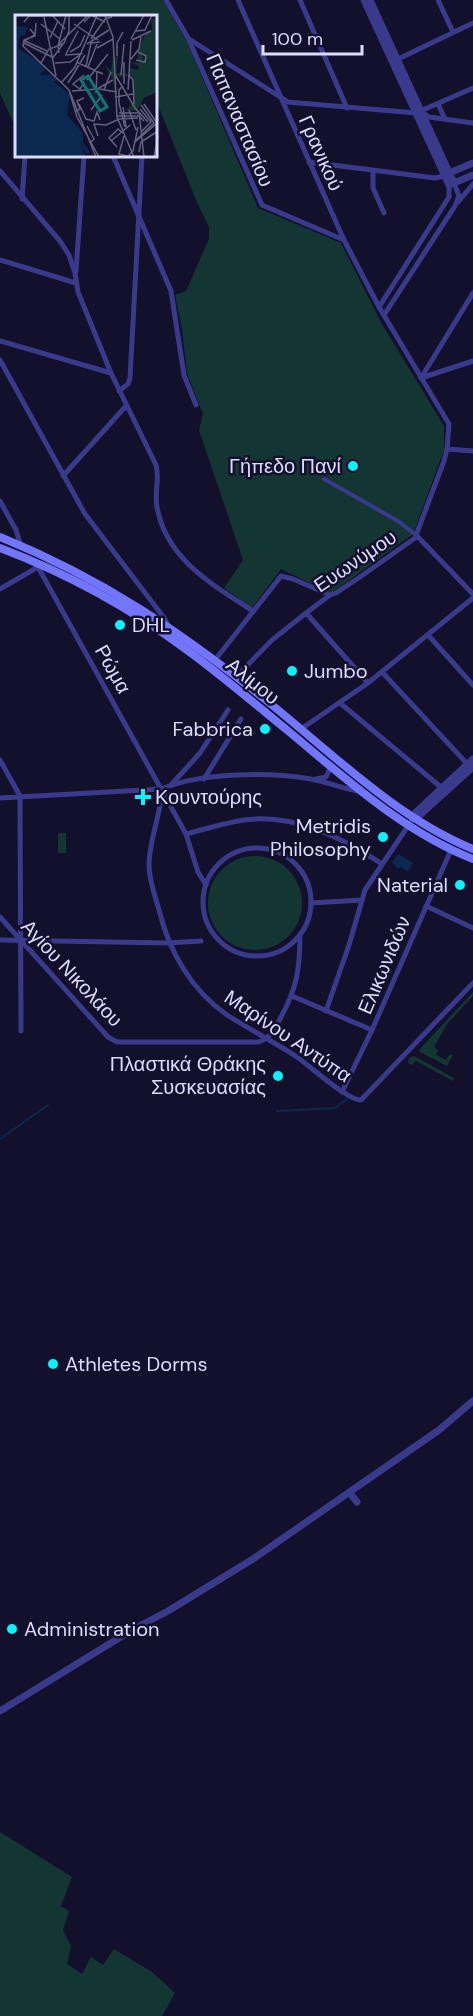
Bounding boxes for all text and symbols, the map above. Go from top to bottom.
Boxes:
inset map [15,15,158,158]
scale bar [263,18,362,56]
text: 100 m [272,27,323,51]
street label: Παπαναστασίου [200,49,280,191]
street label: Γρανικού [293,111,349,195]
place label: Γήπεδο Πανί [229,453,342,479]
marker: Γήπεδο Πανί [346,459,360,473]
street label: Ευωνύμου [309,524,401,598]
place label: DHL [132,612,170,638]
marker: DHL [113,618,127,632]
street label: Ρώμα [89,640,137,698]
street label: Αλίμου [221,652,285,710]
place label: Jumbo [304,658,368,684]
marker: Jumbo [285,664,299,678]
place label: Fabbrica [173,716,253,742]
marker: Fabbrica [258,722,272,736]
place label: Κουντούρης [155,784,262,810]
marker: Κουντούρης [136,790,150,804]
place label: Metridis Philosophy [270,813,371,862]
marker: Metridis Philosophy [376,830,390,844]
place label: Naterial [377,872,448,898]
marker: Naterial [453,878,467,892]
street label: Ελικωνιδών [352,912,416,1018]
street label: Αγίου Νικολάου [16,914,128,1032]
street label: Μαρίνου Αντύπα [219,984,357,1088]
place label: Πλαστικά Θράκης Συσκευασίας [110,1051,266,1100]
marker: Πλαστικά Θράκης Συσκευασίας [271,1069,285,1083]
place label: Athletes Dorms [65,1351,207,1377]
marker: Athletes Dorms [46,1357,60,1371]
place label: Administration [24,1616,160,1642]
marker: Administration [5,1622,19,1636]

